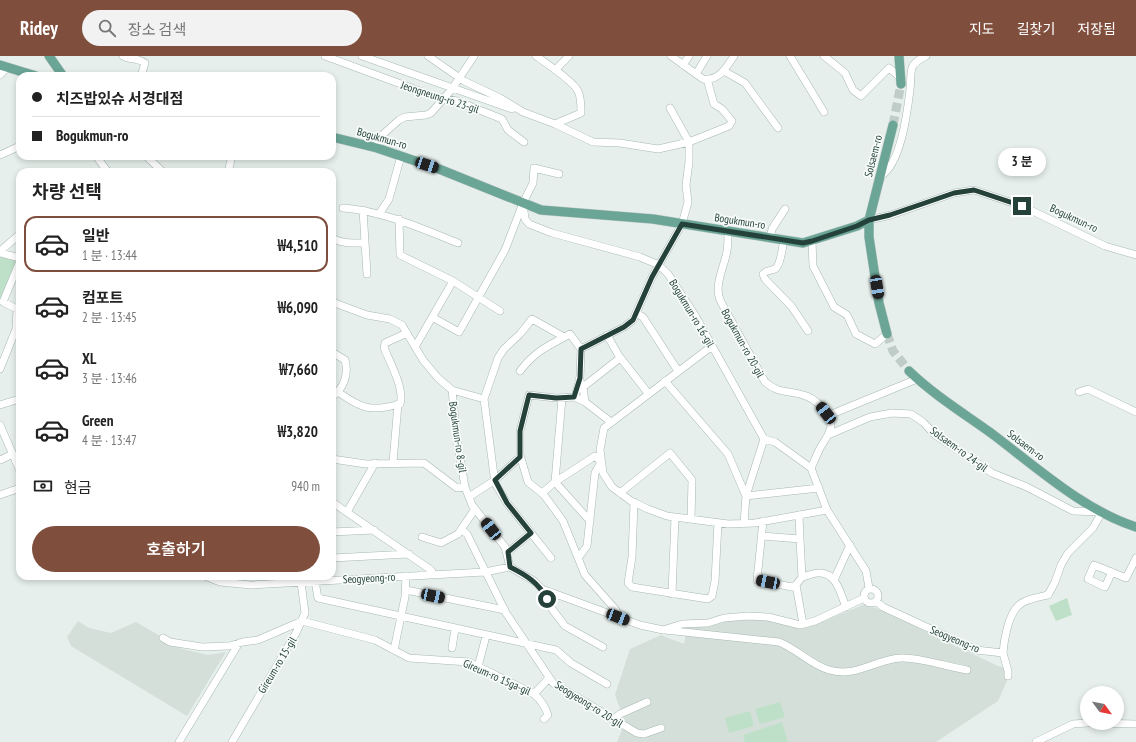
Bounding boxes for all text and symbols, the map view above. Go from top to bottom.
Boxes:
search box [82,10,362,46]
text: Ridey [20,16,58,40]
icon: search [96,17,118,39]
text: 장소 검색 [128,20,186,39]
text: 지도 [969,20,995,38]
text: 길찾기 [1017,20,1055,38]
text: 저장됨 [1077,20,1116,38]
street label: Jeongneung-ro 23-gil [398,77,481,116]
text: 치즈밥있슈 서경대점 [56,89,183,108]
street label: Bogukmun-ro [355,124,409,152]
text: Bogukmun-ro [56,126,128,145]
street label: Solsaem-ro [861,133,885,178]
callout: 3 분 [998,148,1046,176]
text: 3 분 [1012,153,1032,170]
car [414,156,440,174]
text: 차량 선택 [32,180,102,203]
route end [1013,197,1031,215]
street label: Bogukmun-ro [1048,201,1100,235]
street label: Bogukmun-ro [713,210,767,232]
icon: car [34,226,70,262]
text: 일반 [82,226,110,245]
text: ₩4,510 [277,236,318,255]
text: 1 분 · 13:44 [82,247,137,264]
car [869,274,885,300]
street label: Bogukmun-ro 16-gil [666,277,718,350]
icon: car [34,288,70,324]
text: 컴포트 [82,288,123,307]
text: ₩6,090 [277,298,318,317]
street label: Bogukmun-ro 20-gil [718,306,768,380]
text: 2 분 · 13:45 [82,309,137,326]
text: XL [82,349,96,368]
icon: car [34,350,70,386]
text: ₩7,660 [279,360,318,379]
text: 3 분 · 13:46 [82,370,137,387]
car [814,400,838,426]
street label: Bogukmun-ro 8-gil [446,401,470,474]
text: Green [82,411,114,430]
icon: car [34,412,70,448]
text: ₩3,820 [277,422,318,441]
street label: Solsaem-ro 24-gil [927,423,991,475]
street label: Solsaem-ro [1005,427,1048,464]
text: 4 분 · 13:47 [82,432,137,449]
icon: cash [32,475,54,497]
text: 현금 [64,478,92,497]
text: 940 m [291,478,320,495]
car [479,516,503,542]
button: 호출하기 [32,526,320,572]
street label: Seogyeong-ro [342,570,396,586]
car [755,574,781,590]
car [420,588,446,604]
route start [538,590,556,608]
car [605,607,631,627]
street label: Seogyeong-ro [928,622,982,656]
street label: Gireum-ro 15-gil [255,634,300,696]
street label: Gireum-ro 15ga-gil [461,656,533,698]
street label: Seogyeong-ro 20-gil [552,677,626,731]
north arrow [1080,686,1124,730]
map controls [1080,686,1124,730]

